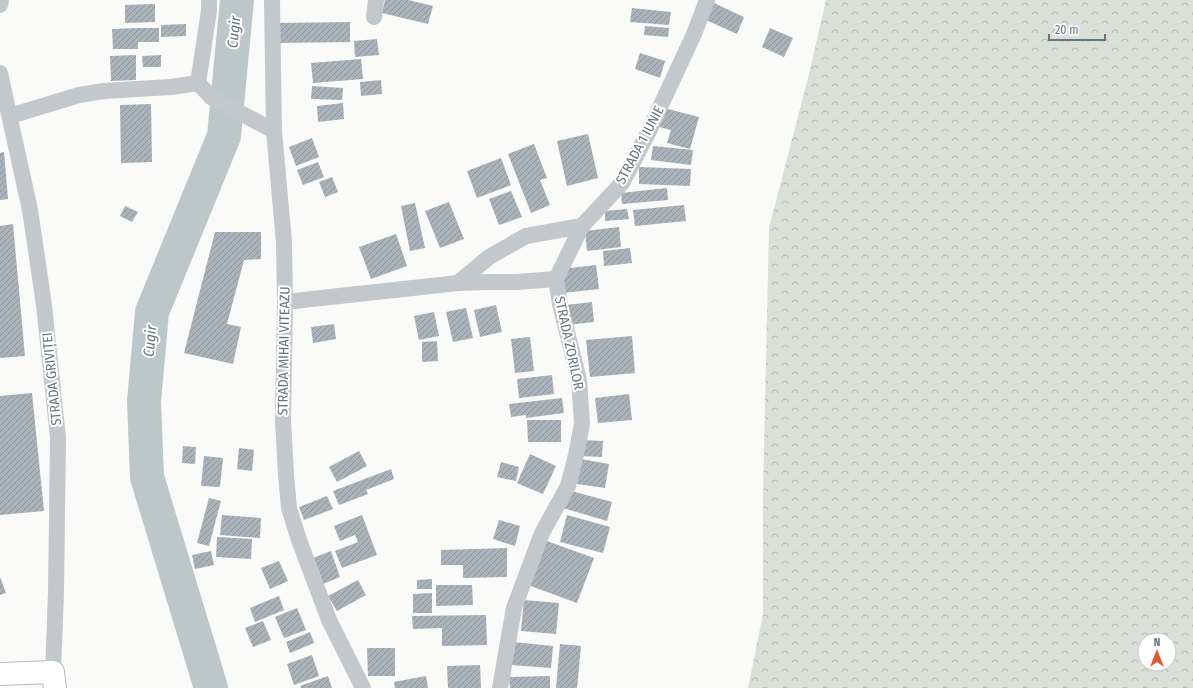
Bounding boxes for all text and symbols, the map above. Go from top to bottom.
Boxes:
water label: Cugir [223,14,245,49]
scale bar [1049,16,1105,42]
text: 20 m [1055,23,1079,37]
street label: STRADA 1 IUNIE [612,103,668,187]
street label: STRADA MIHAI VITEAZU [274,286,294,416]
street label: STRADA ZORILOR [551,295,587,392]
water label: Cugir [140,324,160,358]
street label: STRADA GRIVIȚEI [39,331,66,426]
north arrow [1137,632,1177,672]
text: N [1154,636,1160,649]

